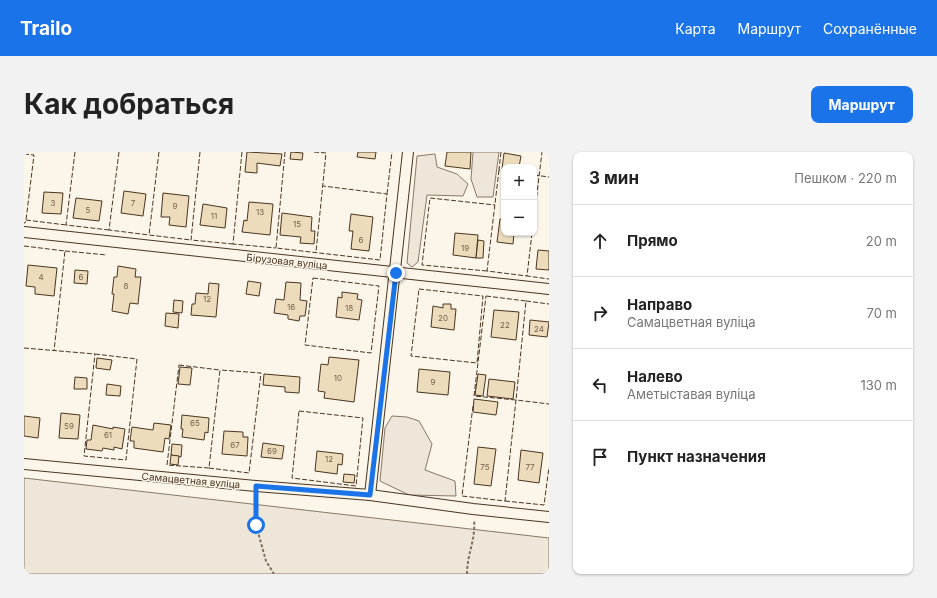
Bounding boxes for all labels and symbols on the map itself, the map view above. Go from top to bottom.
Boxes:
house number: 3 [51,198,56,208]
house number: 7 [131,198,136,208]
house number: 9 [173,201,178,211]
house number: 5 [86,205,91,215]
house number: 13 [256,207,264,217]
house number: 11 [211,211,217,221]
house number: 15 [293,219,301,229]
house number: 6 [359,235,364,245]
house number: 19 [461,243,469,253]
street label: Бірузовая вуліца [246,251,328,271]
route end [387,264,405,282]
house number: 4 [38,272,44,282]
house number: 6 [79,272,84,282]
house number: 8 [124,281,129,291]
house number: 12 [203,294,211,304]
house number: 16 [287,302,295,312]
house number: 18 [345,303,353,313]
house number: 20 [438,313,448,323]
house number: 22 [500,320,510,330]
house number: 24 [534,324,544,334]
house number: 10 [334,373,342,383]
house number: 9 [431,377,436,387]
house number: 65 [190,418,200,428]
house number: 59 [64,421,74,431]
house number: 61 [104,430,112,440]
house number: 67 [230,440,240,450]
house number: 69 [267,446,277,456]
house number: 12 [325,454,333,464]
house number: 75 [480,462,490,472]
house number: 77 [525,462,535,472]
street label: Самацветная вуліца [141,470,241,490]
route start [247,516,265,534]

